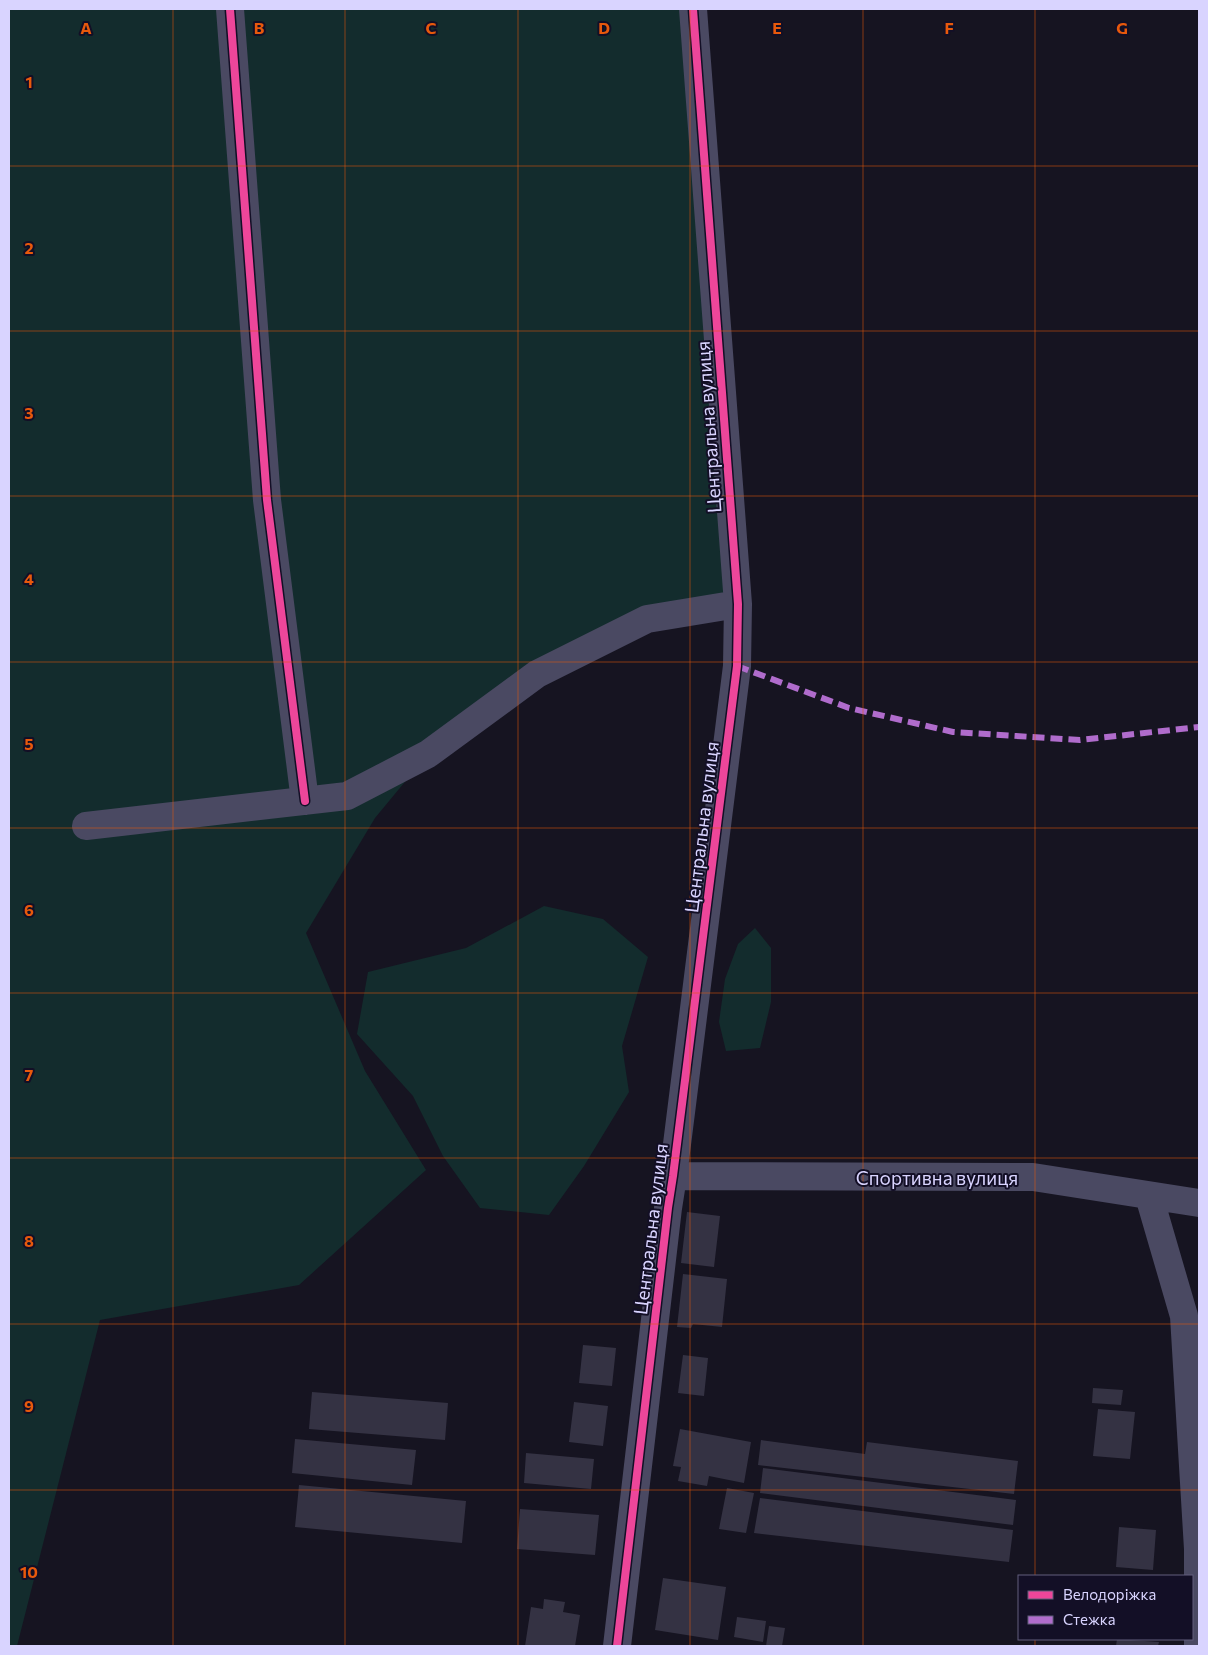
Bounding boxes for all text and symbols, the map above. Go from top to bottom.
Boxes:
text: A [80,18,92,37]
text: B [254,18,265,37]
text: C [426,18,437,37]
text: D [598,18,610,37]
text: E [772,18,782,37]
text: F [944,18,954,37]
text: G [1116,18,1128,37]
text: 1 [25,72,33,91]
text: 2 [24,238,34,257]
street label: Центральна вулиця [691,340,725,514]
text: 3 [24,403,34,422]
text: 4 [24,569,34,588]
text: 5 [24,734,34,753]
street label: Центральна вулиця [679,740,723,914]
text: 6 [24,900,34,919]
text: 7 [25,1065,34,1084]
street label: Центральна вулиця [628,1142,672,1316]
street label: Спортивна вулиця [856,1166,1018,1189]
text: 8 [24,1231,34,1250]
text: 9 [24,1396,34,1415]
text: 10 [20,1562,38,1581]
legend [1018,1575,1193,1640]
text: Велодоріжка [1063,1585,1156,1603]
text: Стежка [1063,1610,1116,1628]

